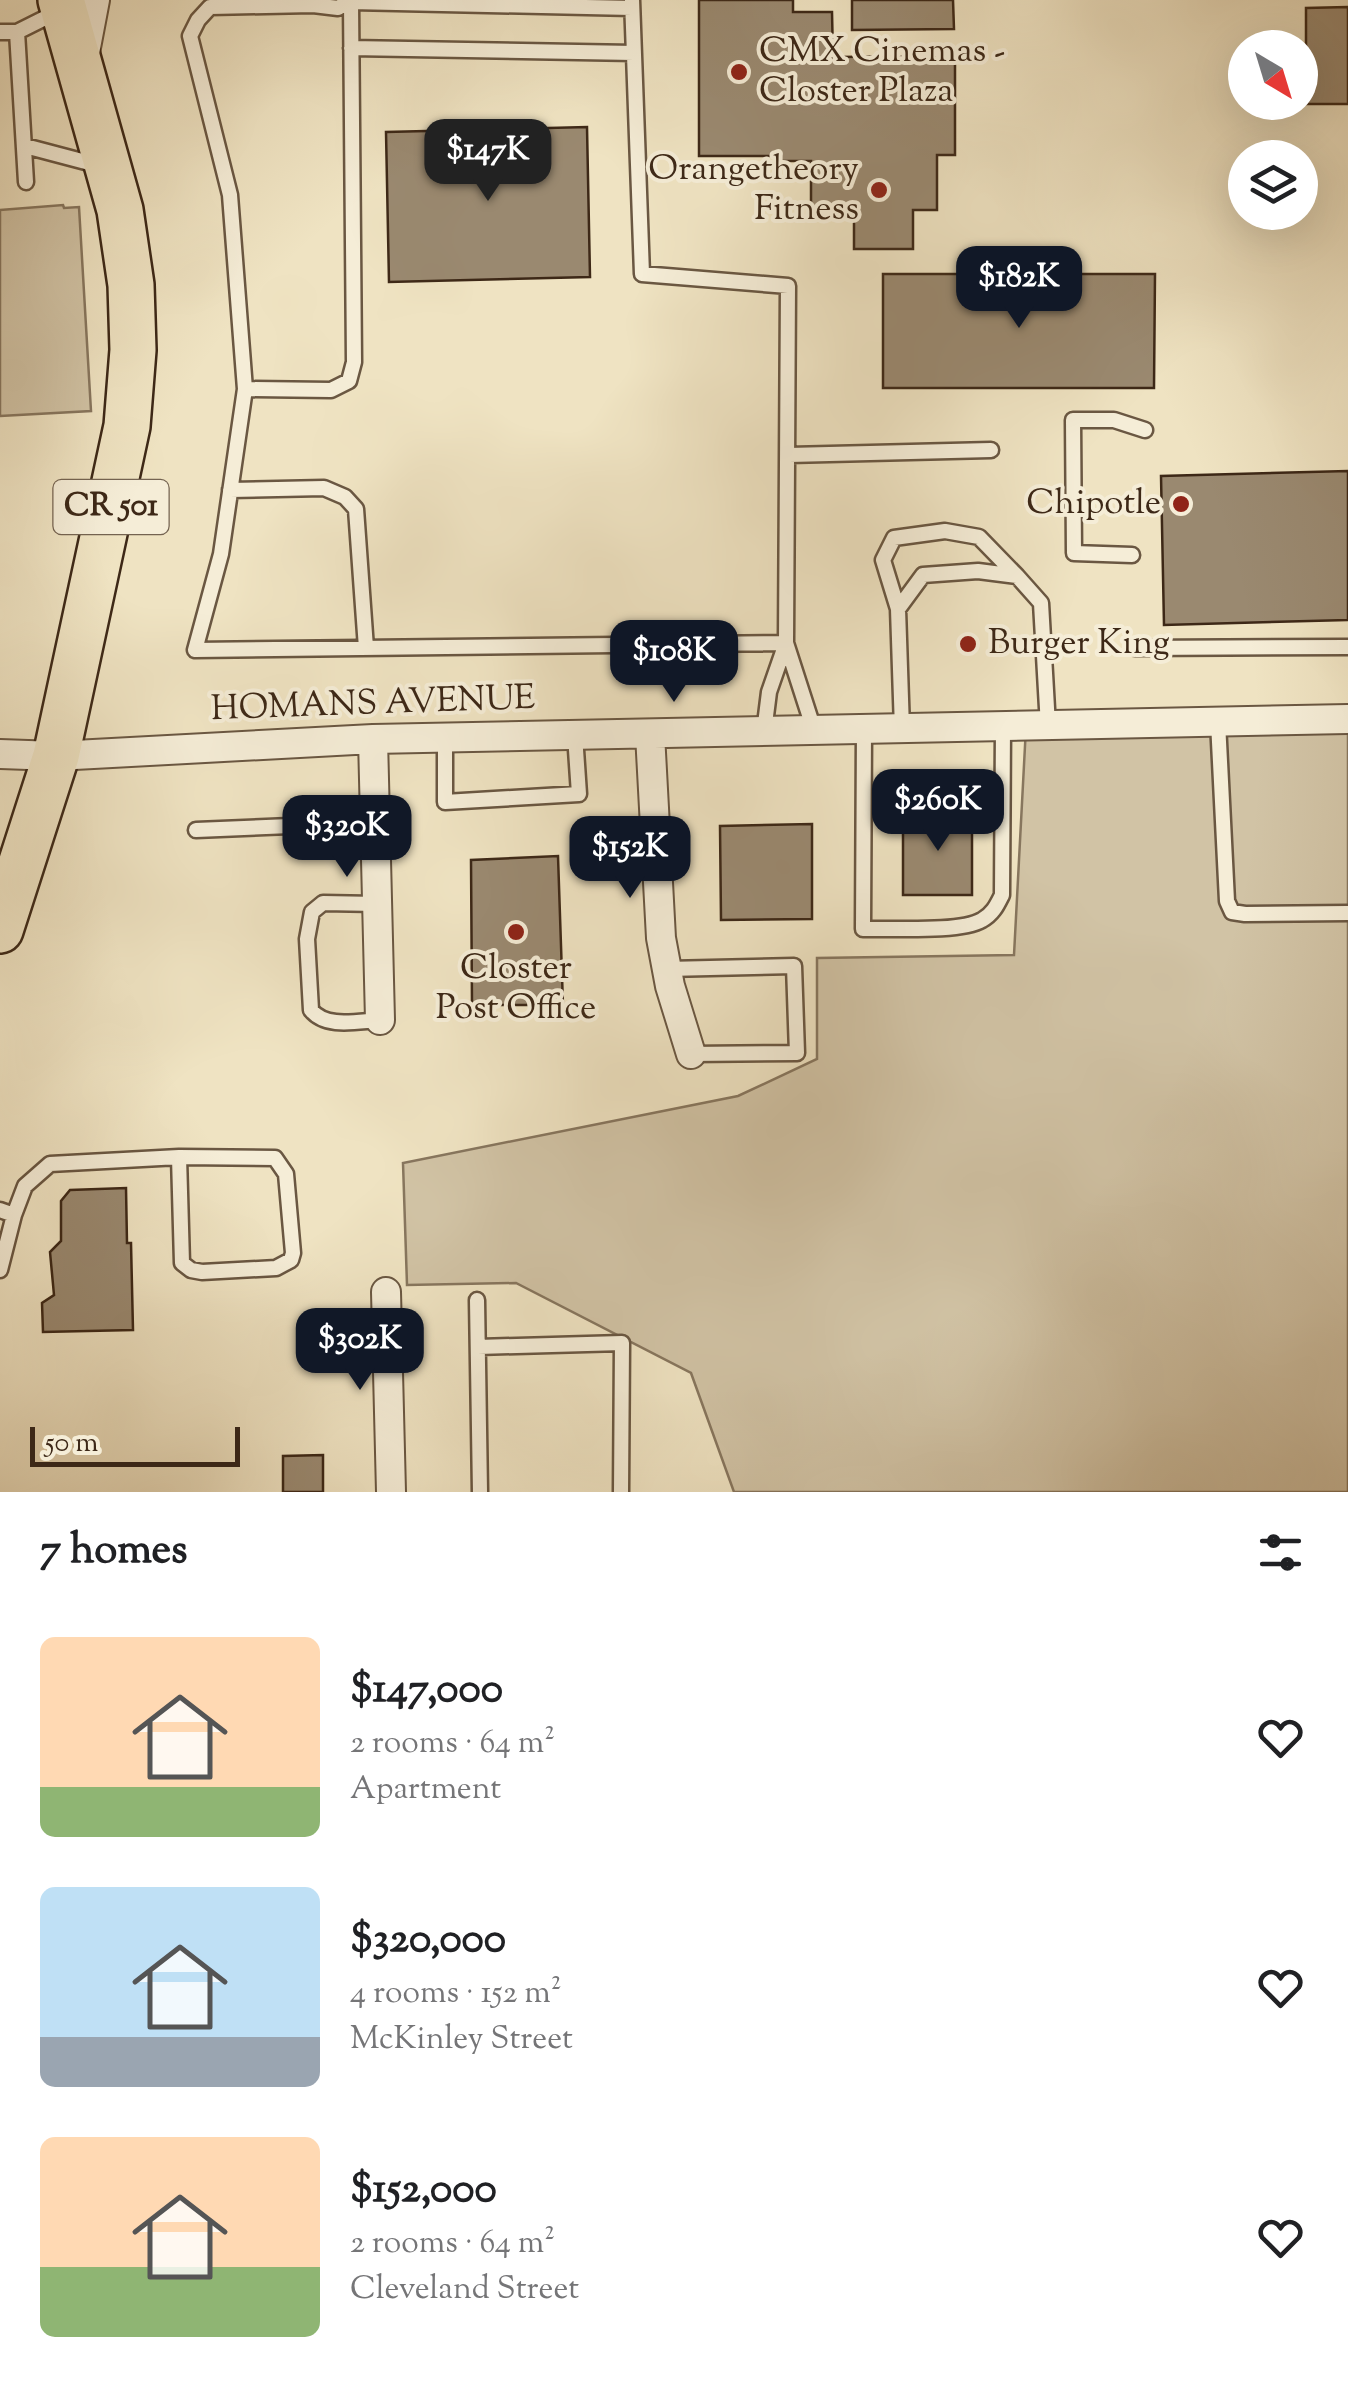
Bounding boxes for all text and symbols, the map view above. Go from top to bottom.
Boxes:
place label: CMX Cinemas - Closter Plaza [759,27,1006,118]
north arrow [1228,30,1318,120]
map controls [1228,30,1318,230]
marker: CMX Cinemas - Closter Plaza [728,61,750,83]
pin: $147K [418,119,558,204]
text: $147K [446,128,530,174]
button: layers [1228,140,1318,230]
place label: Orangetheory Fitness [648,145,859,236]
marker: Orangetheory Fitness [868,179,890,201]
pin: $182K [949,246,1089,331]
text: $182K [978,255,1060,301]
place label: Chipotle [1026,479,1161,530]
road number: CR 501 [54,480,168,534]
marker: Chipotle [1170,493,1192,515]
place label: Burger King [988,619,1170,670]
pin: $108K [604,620,744,705]
text: $108K [632,629,716,675]
marker: Burger King [957,633,979,655]
street label: HOMANS AVENUE [210,674,536,736]
pin: $260K [868,769,1008,854]
text: $260K [894,778,982,824]
pin: $320K [277,795,417,880]
text: $320K [304,804,390,850]
pin: $152K [560,816,700,901]
text: $152K [591,825,669,871]
marker: Closter Post Office [505,921,527,943]
place label: Closter Post Office [436,944,596,1035]
pin: $302K [290,1308,430,1393]
text: $302K [318,1317,402,1363]
scale bar [30,1422,240,1466]
text: 50 m [45,1424,99,1464]
text: 7 homes [40,1522,188,1582]
icon: filters [1253,1525,1308,1580]
text: $147,000 [350,1661,503,1721]
icon: home [120,1677,240,1797]
icon: heart [1253,1710,1308,1765]
text: 2 rooms · 64 m² [350,1721,555,1767]
text: Apartment [350,1767,501,1813]
text: $320,000 [350,1911,506,1971]
icon: home [120,1927,240,2047]
icon: heart [1253,1960,1308,2015]
text: 4 rooms · 152 m² [350,1971,562,2017]
text: McKinley Street [350,2017,573,2063]
text: $152,000 [350,2161,497,2221]
icon: home [120,2177,240,2297]
icon: heart [1253,2210,1308,2265]
text: 2 rooms · 64 m² [350,2221,555,2267]
text: Cleveland Street [350,2267,579,2313]

